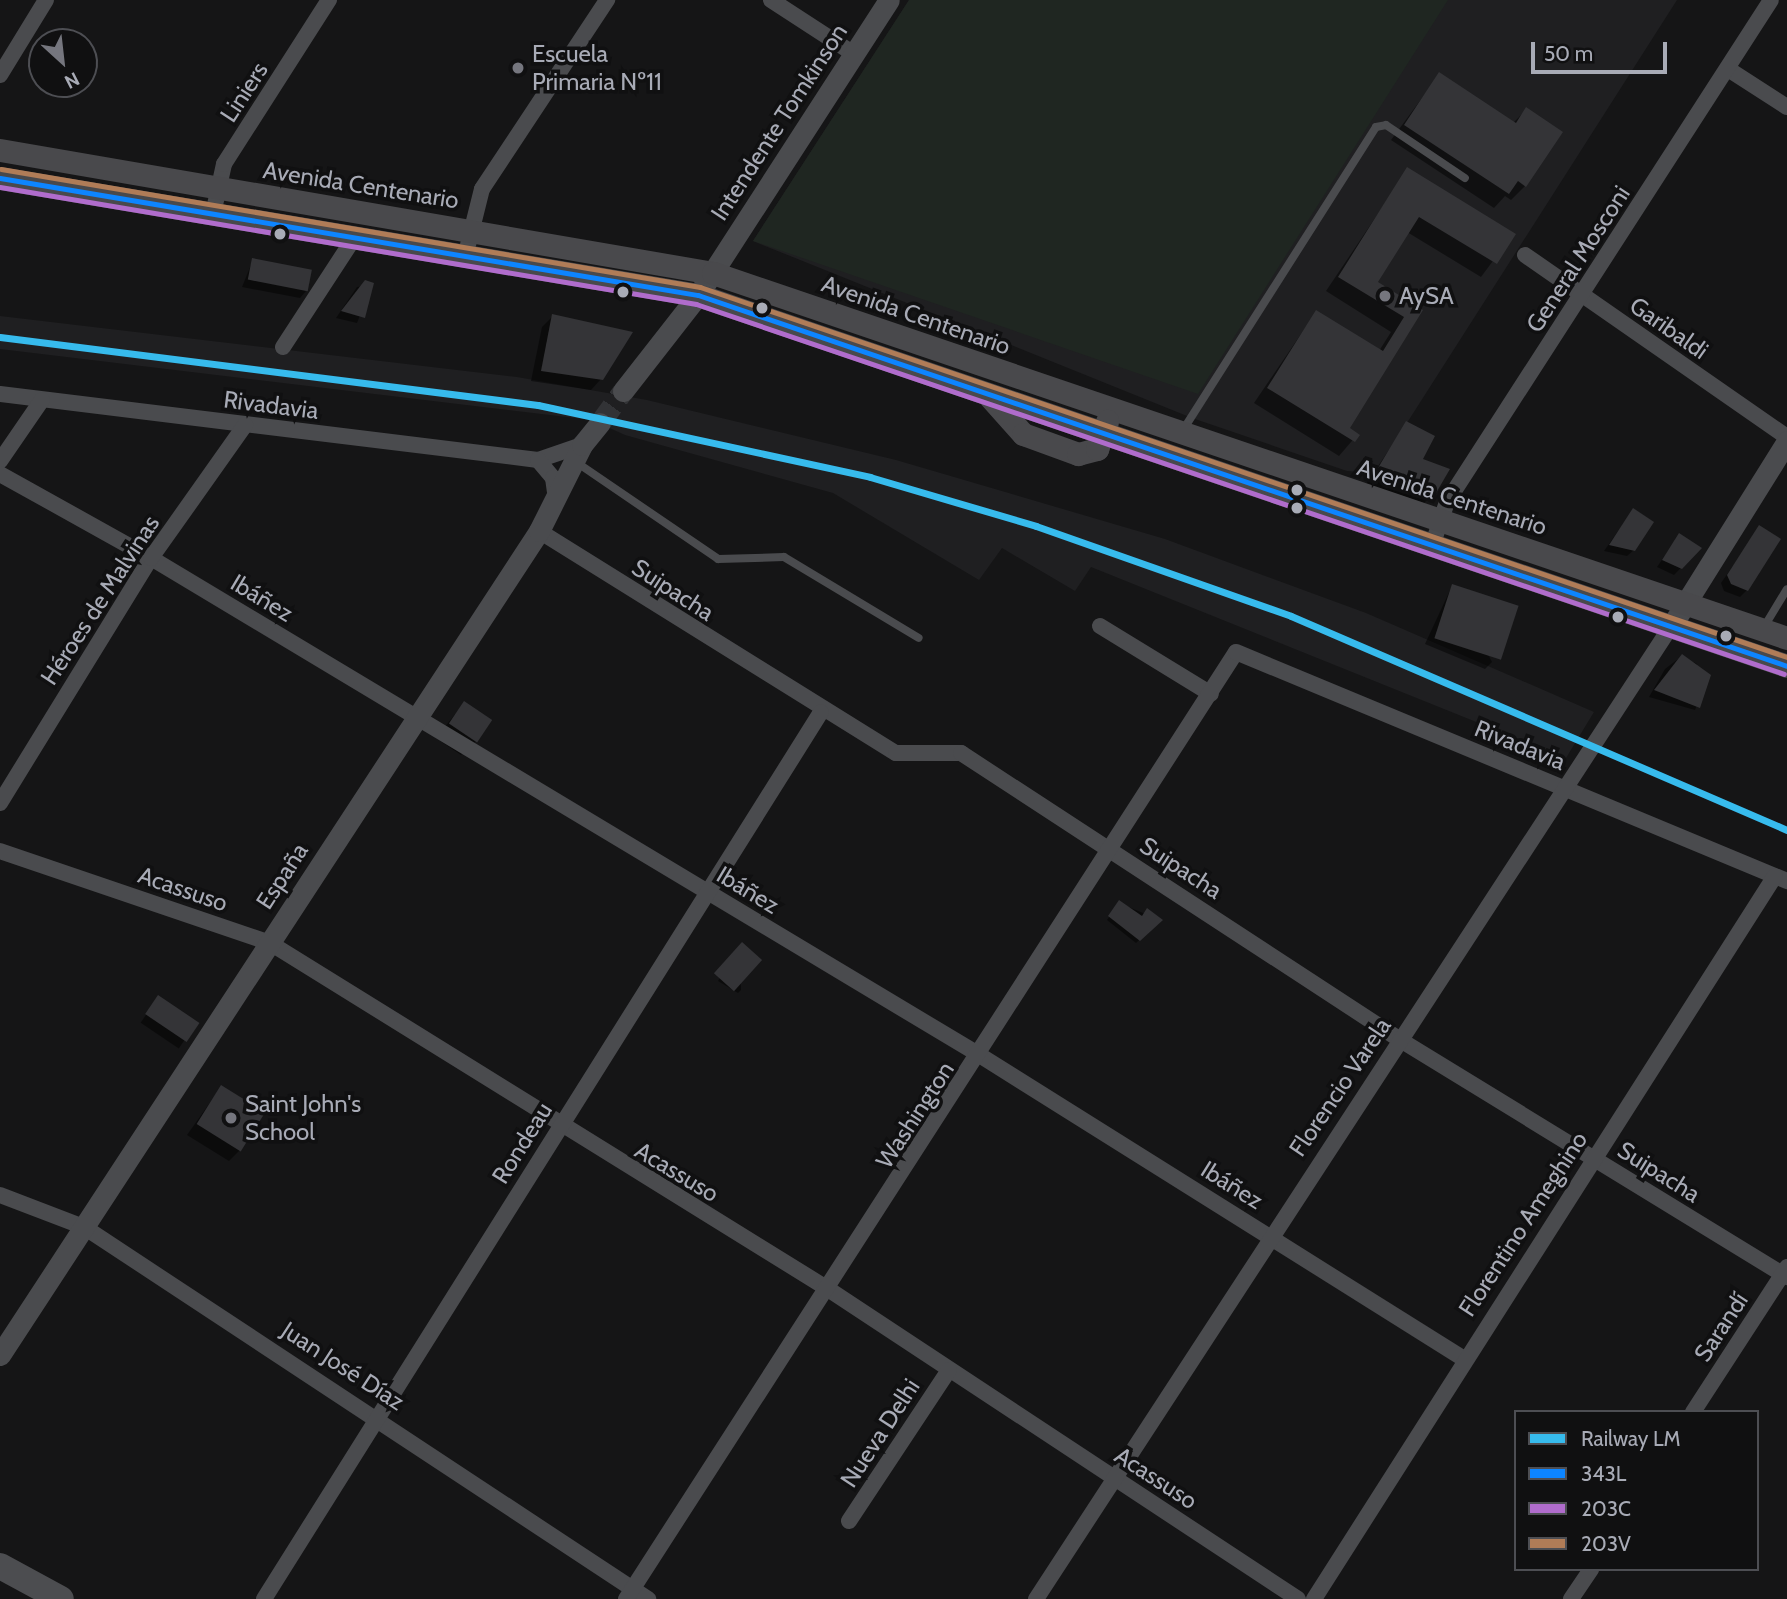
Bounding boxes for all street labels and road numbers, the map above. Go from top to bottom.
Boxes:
street label: Intendente Tomkinson [705,18,853,226]
street label: Liniers [214,57,274,127]
street label: Avenida Centenario [261,155,461,215]
street label: General Mosconi [1520,180,1636,338]
street label: Avenida Centenario [818,269,1014,361]
street label: Garibaldi [1624,291,1714,365]
street label: Rivadavia [222,385,320,425]
street label: Avenida Centenario [1354,453,1550,541]
street label: Héroes de Malvinas [35,510,165,690]
street label: Suipacha [627,553,719,627]
street label: Ibáñez [226,568,298,628]
street label: Rivadavia [1470,714,1570,776]
street label: Suipacha [1135,831,1227,905]
street label: España [250,838,314,914]
street label: Acassuso [135,860,231,918]
street label: Ibáñez [712,860,784,920]
street label: Florencio Varela [1283,1012,1397,1162]
street label: Washington [870,1056,960,1174]
street label: Rondeau [486,1097,558,1189]
street label: Florentino Ameghino [1453,1126,1593,1322]
street label: Suipacha [1612,1135,1706,1209]
street label: Acassuso [630,1136,724,1208]
street label: Ibáñez [1196,1155,1268,1215]
street label: Sarandí [1688,1287,1754,1367]
street label: Juan José Díaz [276,1316,410,1416]
street label: Nueva Delhi [834,1373,926,1493]
street label: Acassuso [1109,1441,1203,1515]

